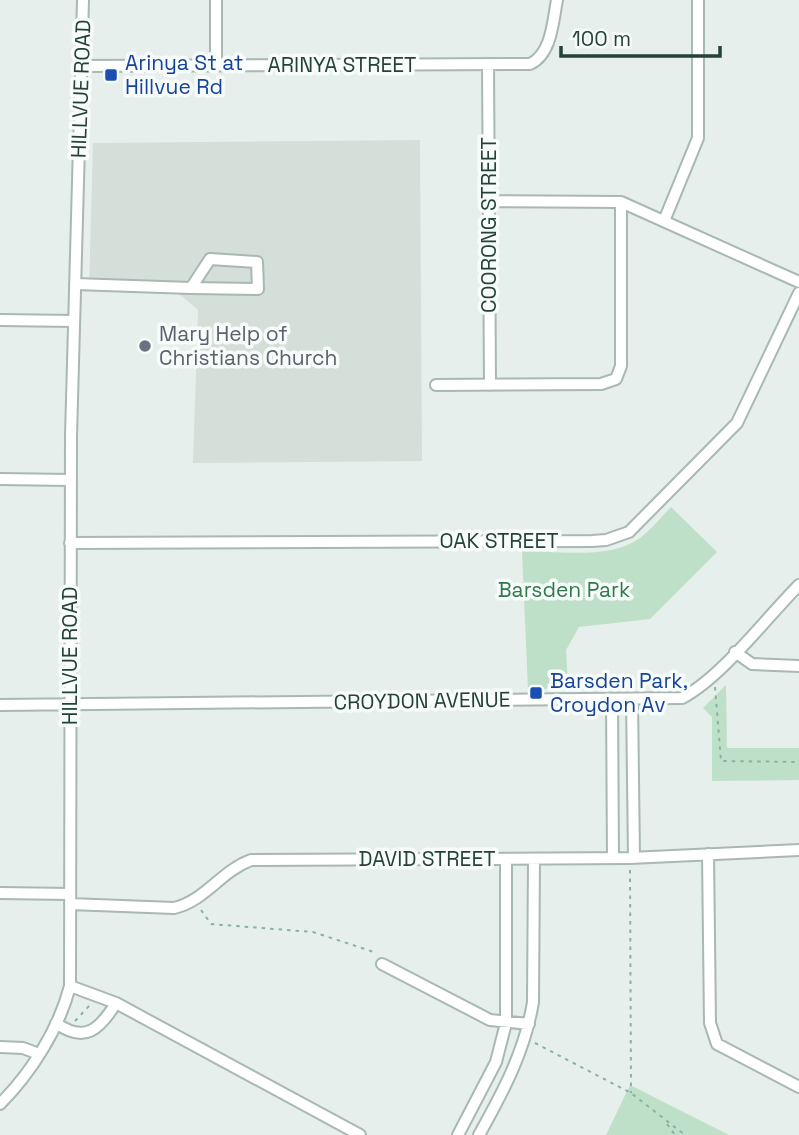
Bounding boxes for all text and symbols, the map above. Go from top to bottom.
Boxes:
scale bar [561,14,720,58]
street label: HILLVUE ROAD [65,19,96,159]
text: 100 m [572,25,631,52]
place label: Arinya St at Hillvue Rd [125,49,243,100]
street label: ARINYA STREET [268,51,416,78]
marker: Arinya St at Hillvue Rd [103,67,119,83]
street label: COORONG STREET [475,137,502,313]
place label: Mary Help of Christians Church [159,320,337,371]
marker: Mary Help of Christians Church [137,338,153,354]
street label: OAK STREET [439,527,559,554]
park label: Barsden Park [498,576,630,603]
street label: HILLVUE ROAD [56,587,83,725]
place label: Barsden Park, Croydon Av [550,667,688,718]
street label: CROYDON AVENUE [333,685,511,716]
marker: Barsden Park, Croydon Av [528,685,544,701]
street label: DAVID STREET [358,845,496,872]

